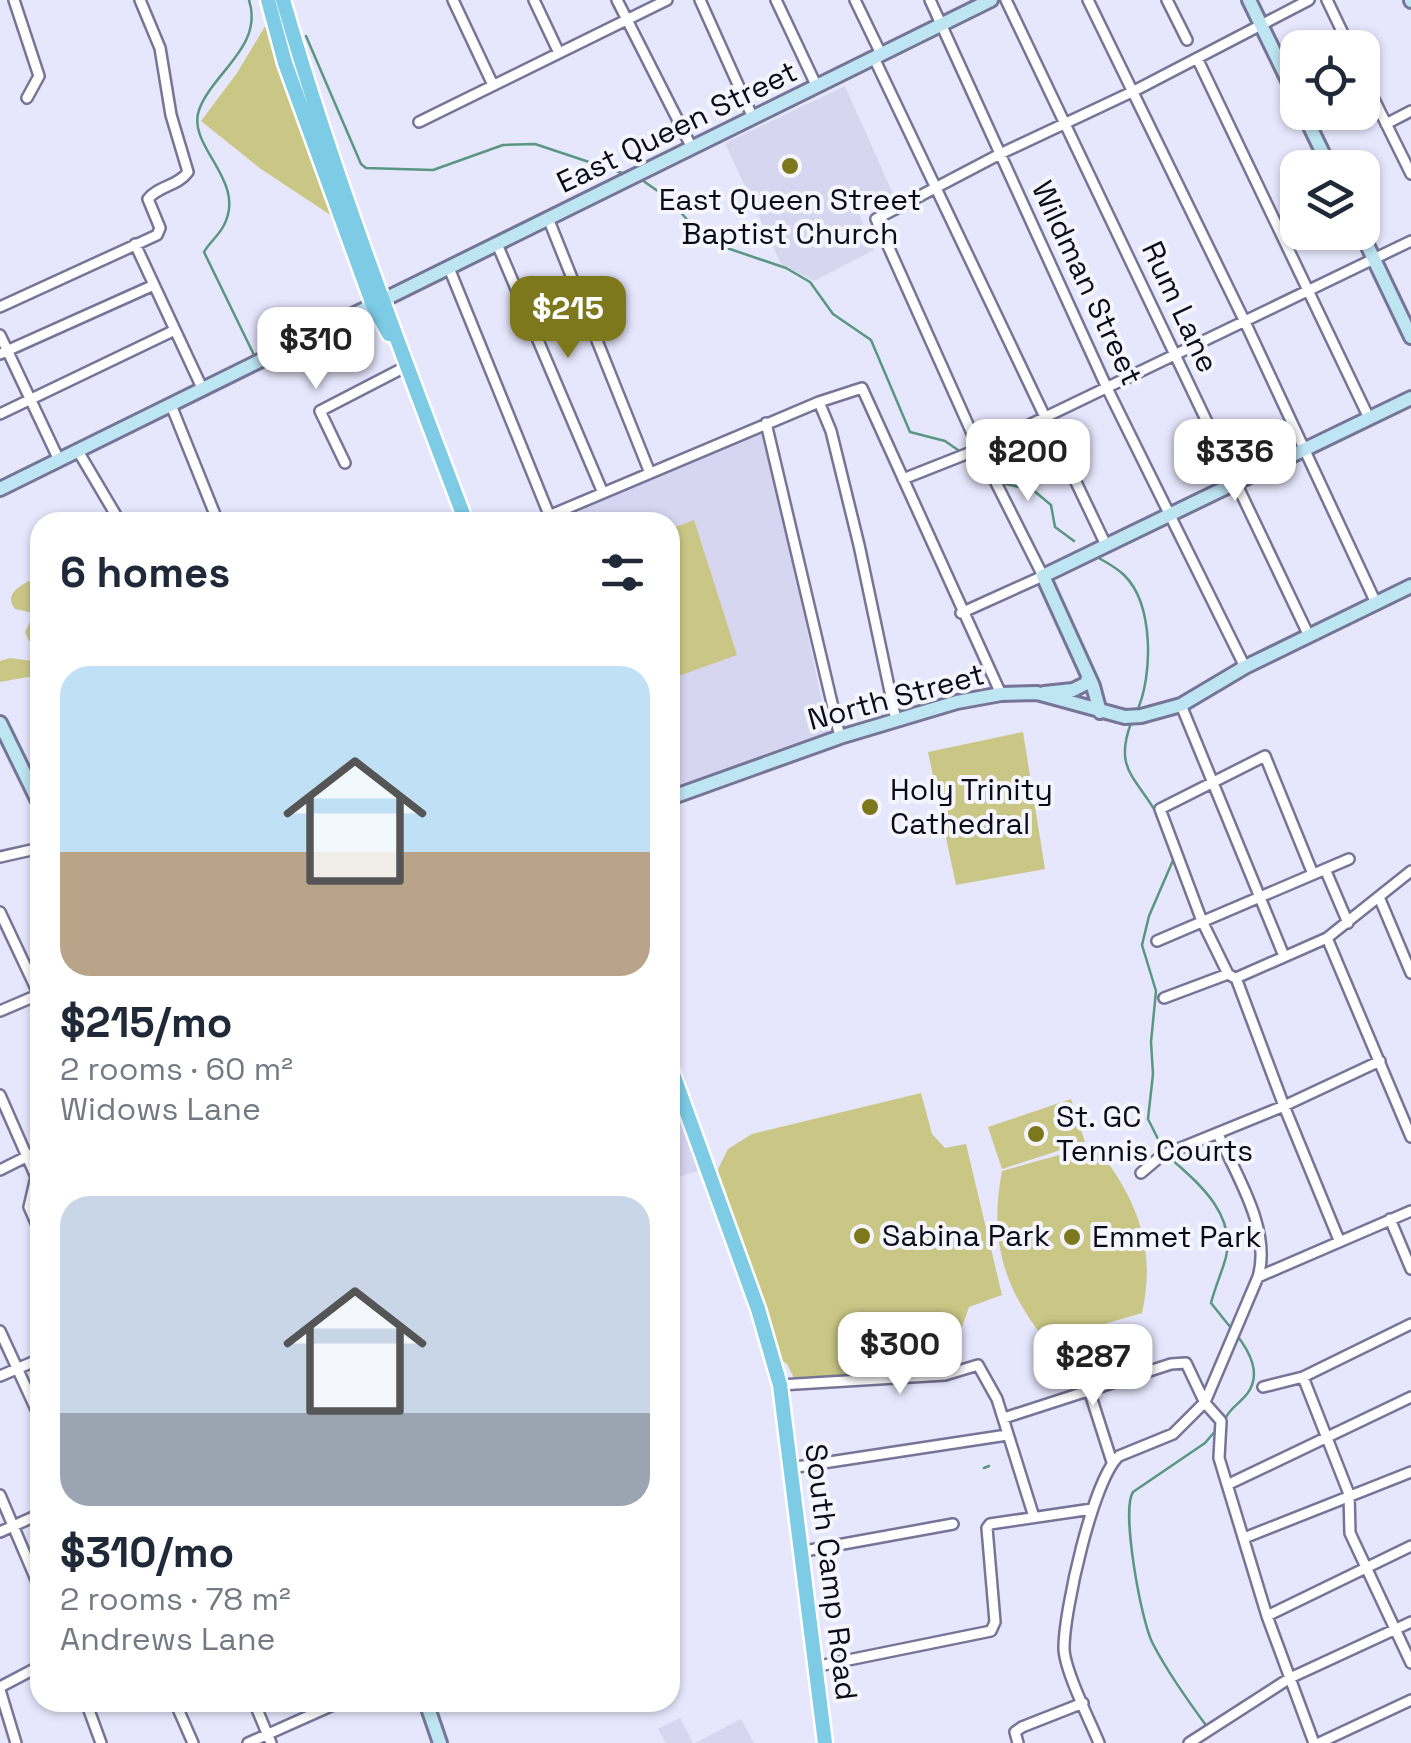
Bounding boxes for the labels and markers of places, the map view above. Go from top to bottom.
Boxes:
marker: East Queen Street Baptist Church [779,155,801,177]
place label: East Queen Street Baptist Church [659,180,921,253]
pin: $215 [509,276,627,361]
pin: $310 [257,307,375,392]
pin: $200 [969,419,1087,504]
pin: $336 [1176,419,1294,504]
place label: Holy Trinity Cathedral [890,770,1053,843]
marker: Holy Trinity Cathedral [859,796,881,818]
place label: St. GC Tennis Courts [1056,1097,1253,1170]
marker: St. GC Tennis Courts [1025,1123,1047,1145]
place label: Sabina Park [882,1216,1050,1255]
place label: Emmet Park [1092,1217,1262,1256]
marker: Sabina Park [851,1225,873,1247]
marker: Emmet Park [1061,1226,1083,1248]
pin: $300 [841,1312,959,1397]
pin: $287 [1034,1324,1152,1409]

